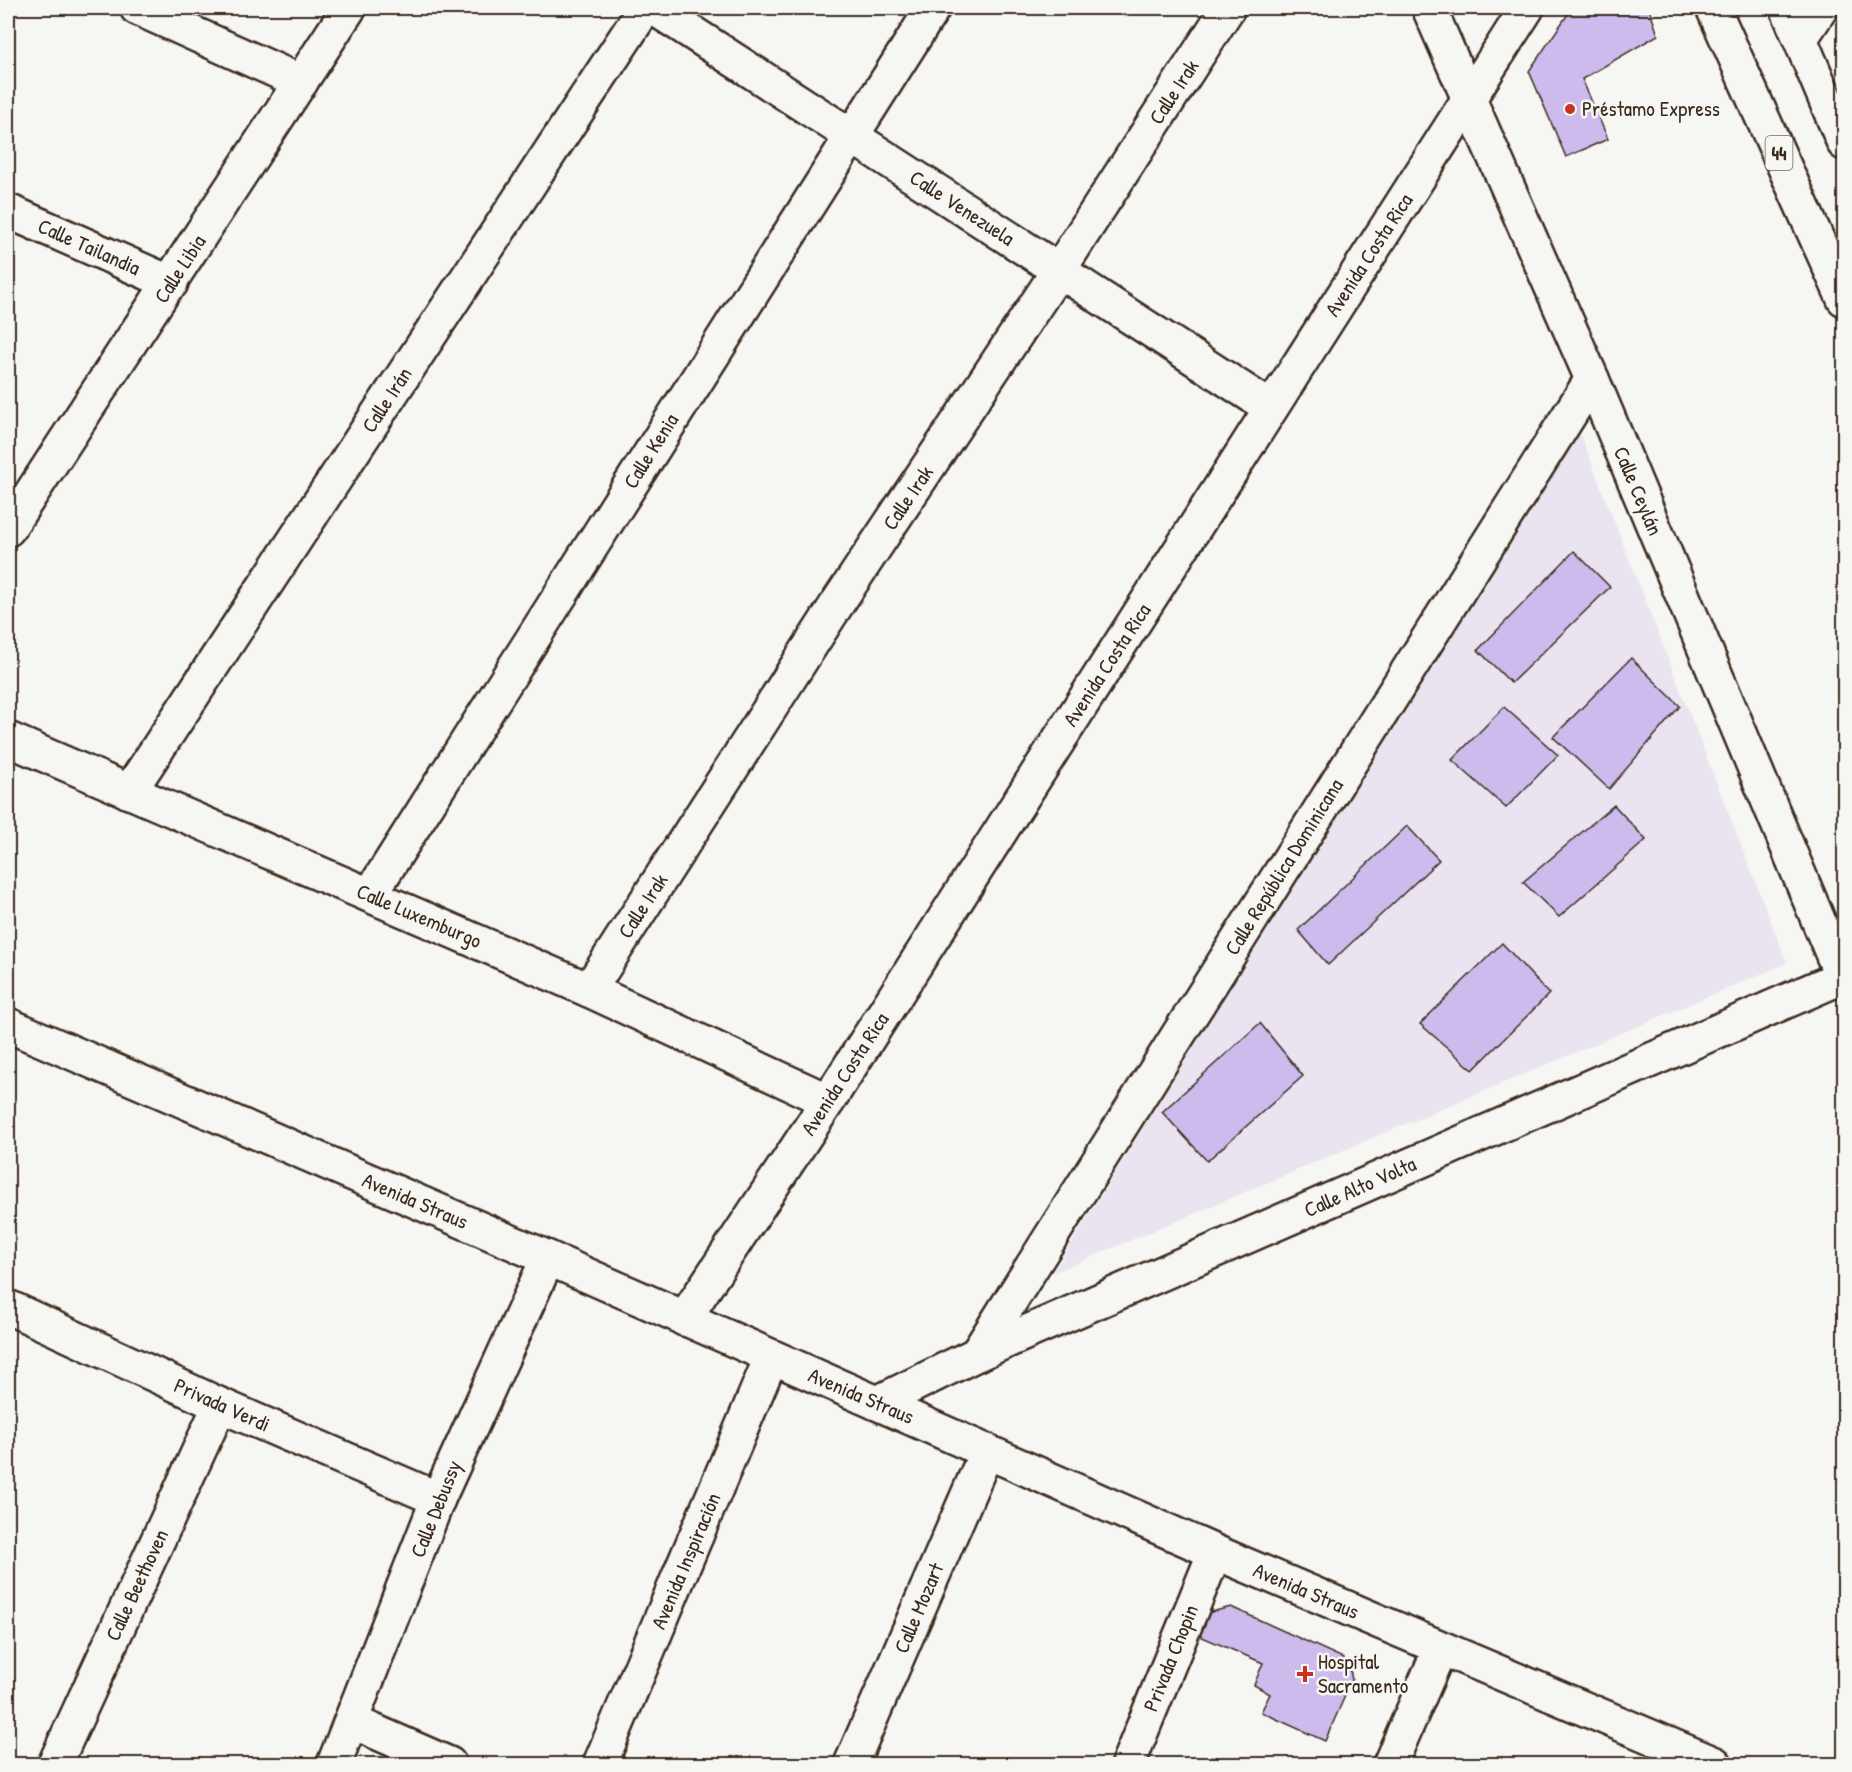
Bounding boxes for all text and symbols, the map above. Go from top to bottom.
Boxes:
street label: Calle Irak [1142,53,1205,130]
place label: Préstamo Express [1582,94,1720,123]
marker: Préstamo Express [1563,102,1577,116]
road number: 44 [1766,136,1792,170]
street label: Calle Venezuela [904,163,1020,252]
street label: Avenida Costa Rica [1318,188,1419,322]
street label: Calle Tailandia [33,211,145,282]
street label: Calle Libia [147,229,212,309]
street label: Calle Irán [355,361,419,438]
street label: Calle Kenia [616,408,685,494]
street label: Calle Ceylán [1607,442,1670,540]
street label: Calle Irak [875,460,940,536]
street label: Avenida Costa Rica [1056,598,1157,732]
street label: Calle República Dominicana [1217,773,1350,961]
street label: Calle Irak [611,867,674,944]
street label: Calle Luxemburgo [352,876,486,955]
street label: Avenida Costa Rica [794,1007,895,1141]
street label: Calle Alto Volta [1299,1149,1420,1224]
street label: Avenida Straus [358,1165,472,1236]
street label: Avenida Straus [804,1360,918,1431]
street label: Privada Verdi [170,1371,275,1439]
street label: Calle Debussy [403,1456,468,1562]
street label: Avenida Inspiración [644,1488,727,1634]
street label: Calle Beethoven [98,1524,175,1645]
street label: Avenida Straus [1249,1555,1363,1626]
street label: Calle Mozart [887,1557,951,1657]
street label: Privada Chopin [1136,1600,1205,1716]
place label: Hospital Sacramento [1318,1647,1408,1700]
marker: Hospital Sacramento [1296,1665,1314,1683]

